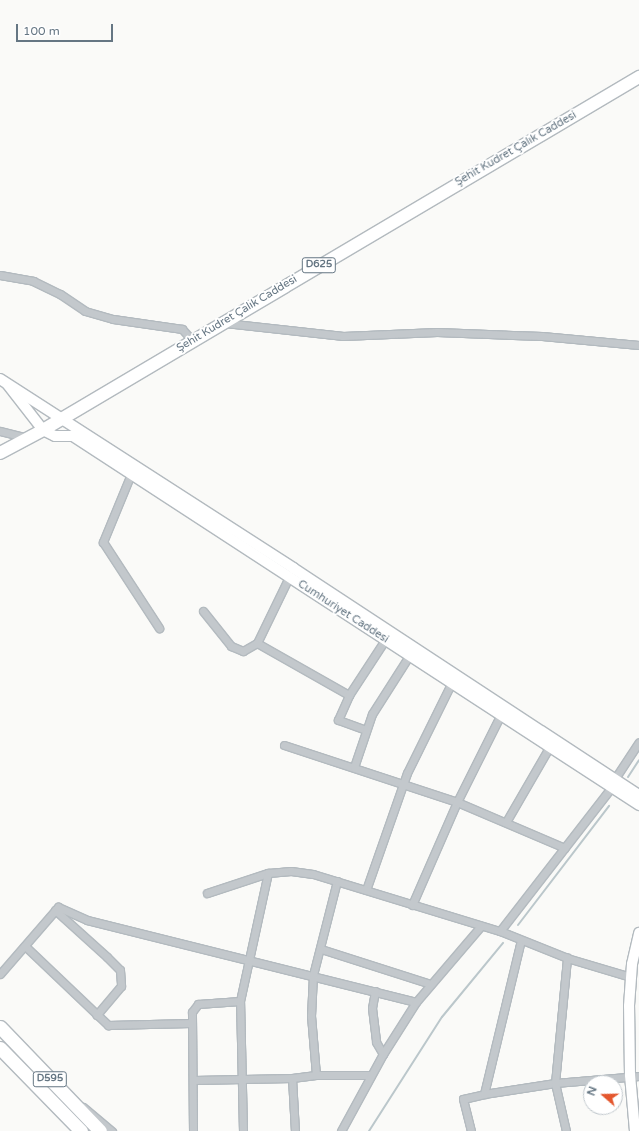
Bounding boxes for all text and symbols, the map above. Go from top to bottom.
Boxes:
scale bar [18,16,115,42]
text: 100 m [23,24,60,38]
street label: Şehit Kudret Çalık Caddesi [453,109,579,189]
road number: D625 [301,257,337,273]
street label: Şehit Kudret Çalık Caddesi [174,273,300,355]
street label: Cumhuriyet Caddesi [295,578,391,646]
road number: D595 [32,1071,68,1087]
north arrow [583,1075,623,1115]
text: N [585,1085,600,1097]

